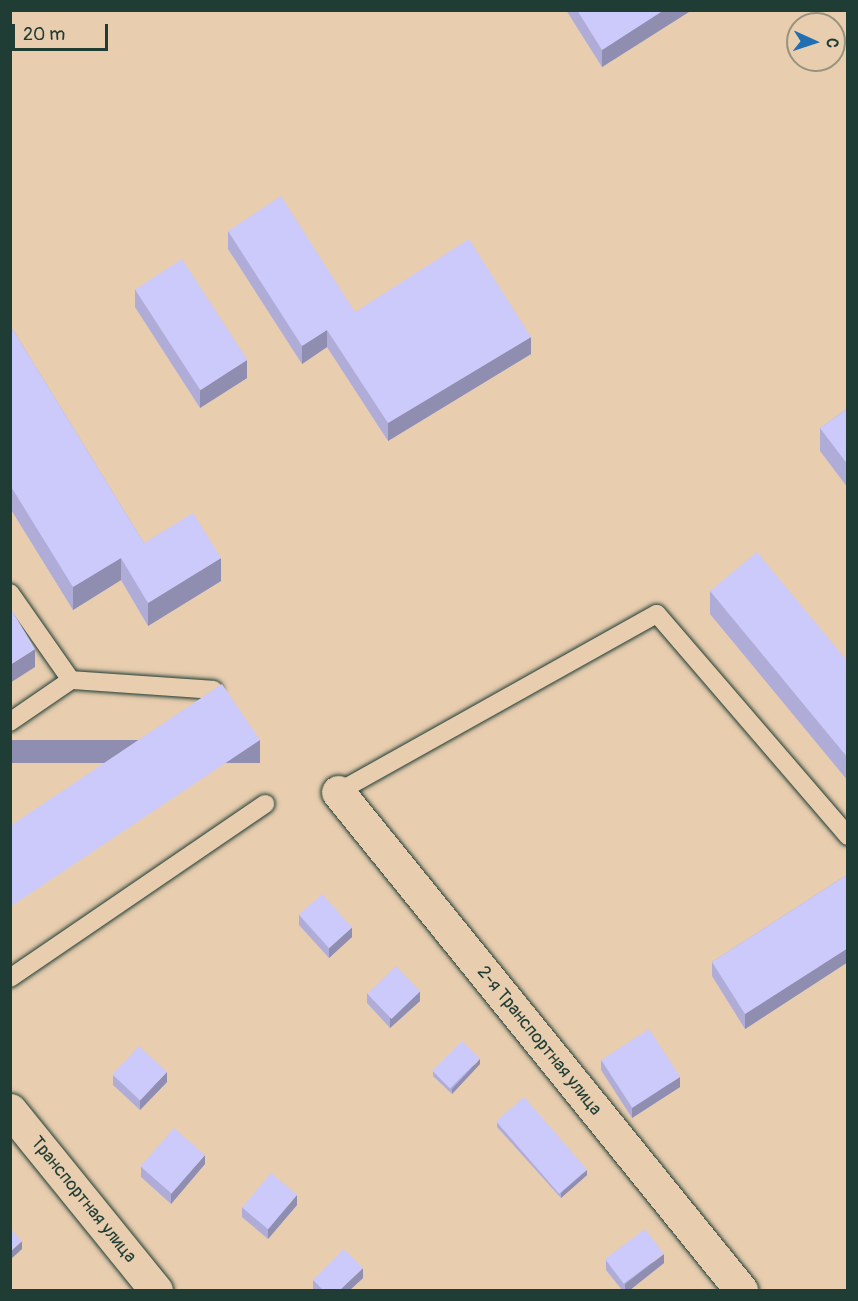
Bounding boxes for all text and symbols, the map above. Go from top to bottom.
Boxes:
scale bar [15,12,111,50]
north arrow [786,12,846,72]
text: 20 m [23,23,65,46]
text: С [822,37,842,48]
street label: 2-я Транспортная улица [472,962,606,1120]
street label: Транспортная улица [26,1133,140,1267]

